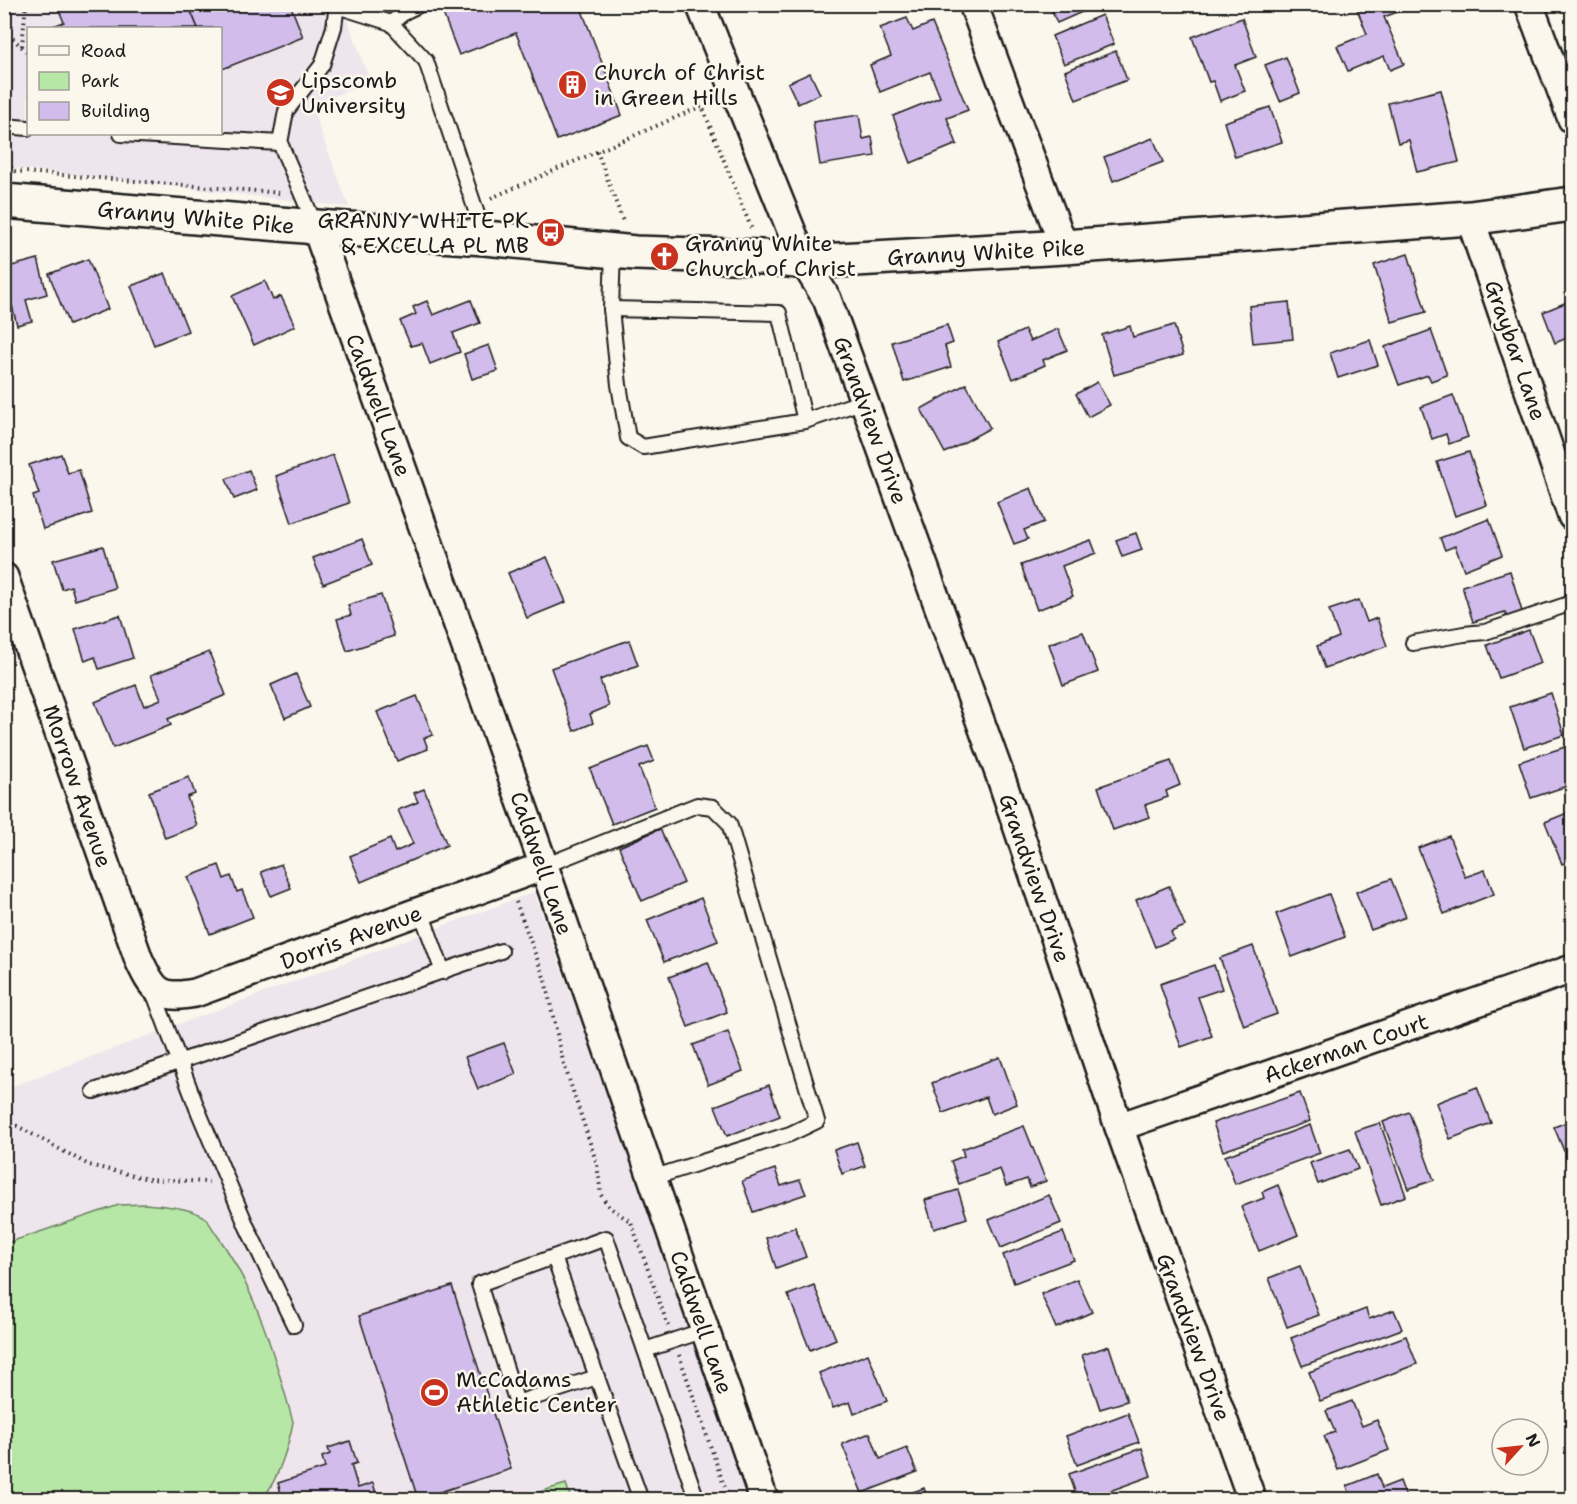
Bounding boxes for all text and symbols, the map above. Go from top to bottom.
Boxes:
legend [27,27,222,135]
text: Road [81,39,126,63]
place label: Church of Christ in Green Hills [594,58,765,112]
place label: Lipscomb University [301,66,406,120]
text: Park [81,69,120,93]
building icon: Church of Christ in Green Hills [557,69,589,101]
school or university icon: Lipscomb University [264,77,296,109]
text: Building [81,99,150,123]
street label: Granny White Pike [96,194,296,241]
place label: GRANNY WHITE PK & EXCELLA PL MB [318,206,529,260]
bus stop icon: GRANNY WHITE PK & EXCELLA PL MB [534,217,566,249]
place label: Granny White Church of Christ [685,229,856,283]
street label: Granny White Pike [886,233,1086,272]
church icon: Granny White Church of Christ [648,240,680,272]
street label: Graybar Lane [1478,276,1553,424]
street label: Caldwell Lane [339,330,418,481]
street label: Grandview Drive [827,332,914,508]
street label: Morrow Avenue [36,701,119,871]
street label: Caldwell Lane [503,787,580,939]
street label: Grandview Drive [992,790,1077,966]
street label: Dorris Avenue [276,898,426,977]
street label: Ackerman Court [1260,1007,1432,1090]
street label: Caldwell Lane [663,1246,740,1398]
street label: Grandview Drive [1150,1249,1237,1425]
place label: McCadams Athletic Center [456,1365,617,1419]
sports icon: McCadams Athletic Center [419,1376,451,1408]
north arrow [1490,1417,1550,1477]
text: N [1521,1430,1545,1451]

